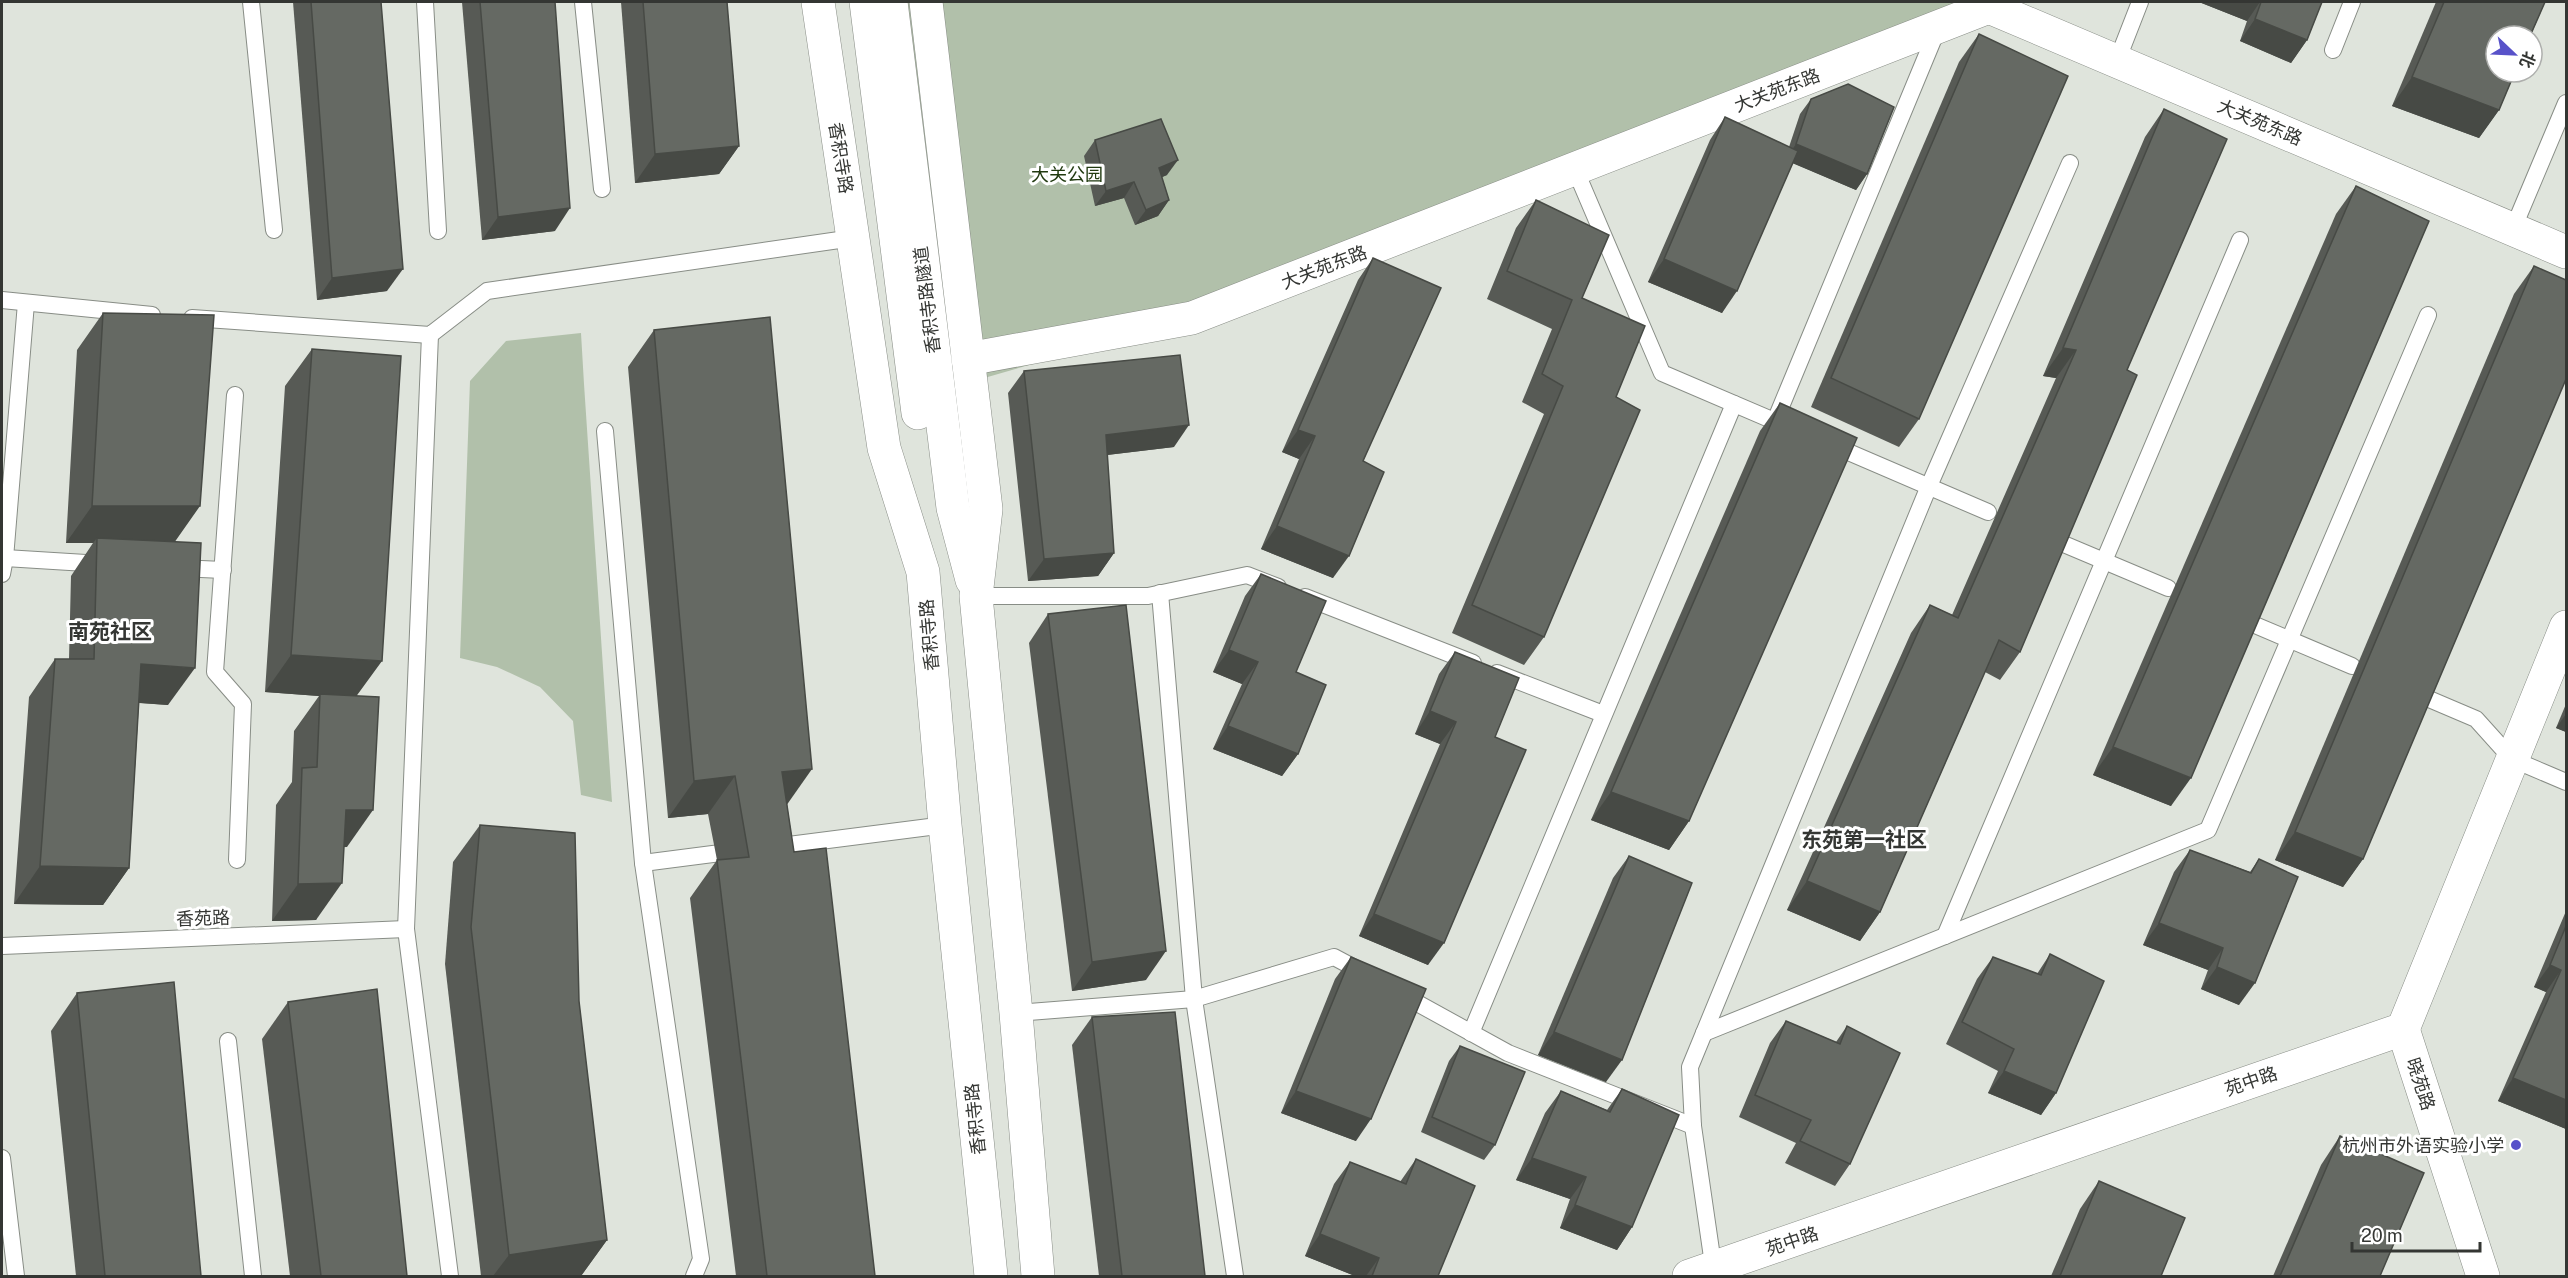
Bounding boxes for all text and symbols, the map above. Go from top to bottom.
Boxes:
north arrow [2484,24,2544,84]
text: 北 [2515,49,2539,71]
street label: 大关苑东路 [1731,64,1823,116]
street label: 大关苑东路 [2214,95,2306,149]
street label: 香积寺路 [825,121,857,195]
park label: 大关公园 [1031,164,1103,185]
street label: 大关苑东路 [1278,241,1370,293]
street label: 香积寺路隧道 [910,245,944,355]
street label: 香积寺路 [915,598,943,672]
district label: 南苑社区 [68,619,152,644]
district label: 东苑第一社区 [1801,827,1927,852]
street label: 香苑路 [176,907,230,929]
street label: 晓苑路 [2403,1055,2439,1113]
street label: 苑中路 [2222,1062,2280,1100]
street label: 香积寺路 [961,1082,989,1156]
place label: 杭州市外语实验小学 [2342,1135,2504,1156]
marker: 杭州市外语实验小学 [2509,1138,2523,1152]
scale bar [2352,1215,2480,1253]
street label: 苑中路 [1763,1222,1821,1260]
text: 20 m [2361,1225,2403,1246]

